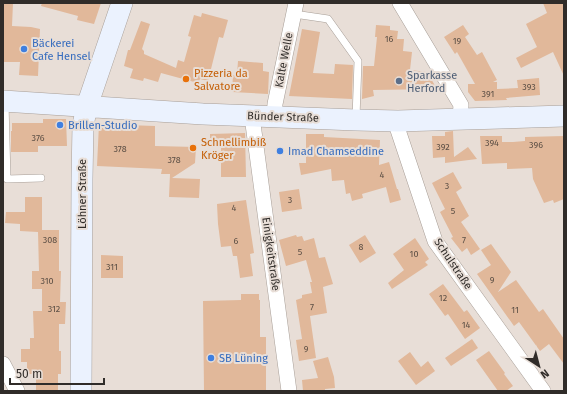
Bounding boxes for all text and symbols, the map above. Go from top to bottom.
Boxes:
street label: Kalte Welle [272,31,296,89]
house number: 16 [385,34,394,44]
house number: 19 [453,36,462,46]
place label: Bäckerei Cafe Hensel [32,37,91,63]
marker: Bäckerei Cafe Hensel [19,44,29,54]
place label: Pizzeria da Salvatore [194,67,248,93]
place label: Sparkasse Herford [407,69,457,95]
marker: Pizzeria da Salvatore [181,74,191,84]
marker: Sparkasse Herford [394,76,404,86]
house number: 393 [522,82,536,92]
house number: 391 [482,89,494,99]
street label: Bünder Straße [247,109,319,125]
place label: Brillen-Studio [68,119,137,132]
marker: Brillen-Studio [55,120,65,130]
house number: 376 [31,133,45,143]
place label: Schnellimbiß Kröger [201,136,267,162]
house number: 394 [485,138,499,148]
house number: 396 [529,140,543,150]
house number: 392 [436,142,450,152]
marker: Schnellimbiß Kröger [188,143,198,153]
house number: 378 [113,144,127,154]
place label: Imad Chamseddine [288,145,384,158]
marker: Imad Chamseddine [275,146,285,156]
house number: 378 [167,155,181,165]
street label: Löhner Straße [76,159,89,229]
house number: 4 [380,170,385,180]
house number: 3 [445,181,449,191]
house number: 3 [288,195,292,205]
house number: 4 [232,203,237,213]
house number: 5 [451,206,456,216]
street label: Einigkeitstraße [259,216,283,292]
house number: 308 [43,235,57,245]
house number: 7 [462,235,466,245]
house number: 6 [234,236,239,246]
street label: Schulstraße [431,236,475,292]
house number: 8 [359,242,364,252]
house number: 5 [298,247,303,257]
house number: 10 [410,249,418,259]
house number: 311 [106,262,118,272]
house number: 9 [490,275,495,285]
house number: 310 [40,276,54,286]
house number: 12 [439,293,447,303]
house number: 7 [310,302,314,312]
house number: 312 [48,304,60,314]
house number: 11 [511,305,519,315]
house number: 14 [462,320,471,330]
house number: 9 [304,344,309,354]
north arrow [519,346,559,386]
place label: SB Lüning [219,352,268,365]
marker: SB Lüning [206,353,216,363]
scale bar [10,360,104,386]
text: N [538,366,551,381]
text: 50 m [16,367,42,381]

